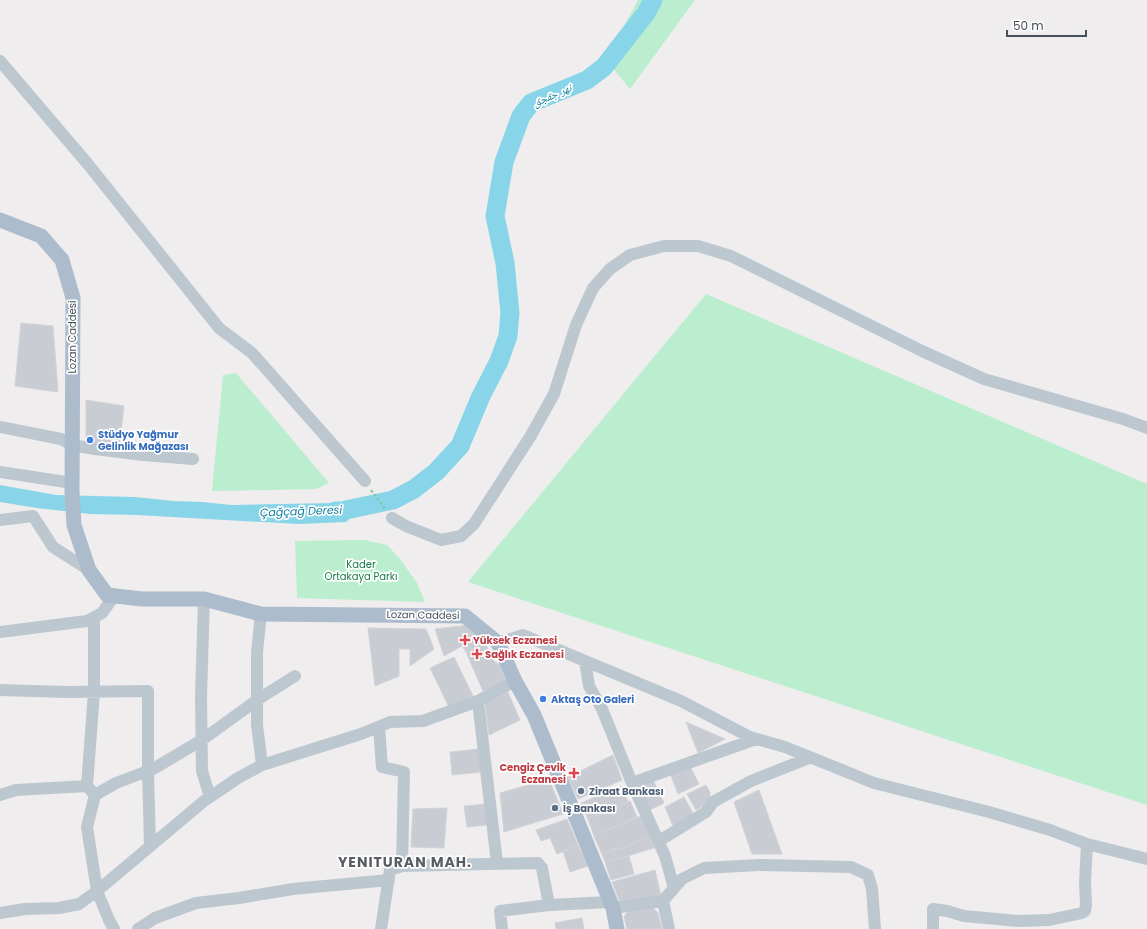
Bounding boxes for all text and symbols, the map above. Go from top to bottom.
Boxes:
scale bar [1007,12,1086,38]
text: 50 m [1013,17,1044,34]
water label: نهر جقجق [530,79,575,111]
street label: Lozan Caddesi [65,301,80,373]
place label: Stüdyo Yağmur Gelinlik Mağazası [98,427,189,454]
marker: Stüdyo Yağmur Gelinlik Mağazası [85,435,95,445]
water label: Çağçağ Deresi [260,502,343,520]
park label: Kader Ortakaya Parkı [325,557,397,584]
street label: Lozan Caddesi [386,607,460,623]
place label: Yüksek Eczanesi [473,633,557,648]
marker: Yüksek Eczanesi [460,635,470,645]
place label: Sağlık Eczanesi [485,647,564,662]
marker: Sağlık Eczanesi [472,649,482,659]
place label: Aktaş Oto Galeri [551,692,634,707]
marker: Aktaş Oto Galeri [538,694,548,704]
place label: Cengiz Çevik Eczanesi [499,760,567,787]
marker: Cengiz Çevik Eczanesi [569,768,579,778]
place label: Ziraat Bankası [589,784,664,799]
marker: Ziraat Bankası [576,786,586,796]
place label: İş Bankası [563,801,616,816]
marker: İş Bankası [550,803,560,813]
district label: YENITURAN MAH. [338,852,472,872]

